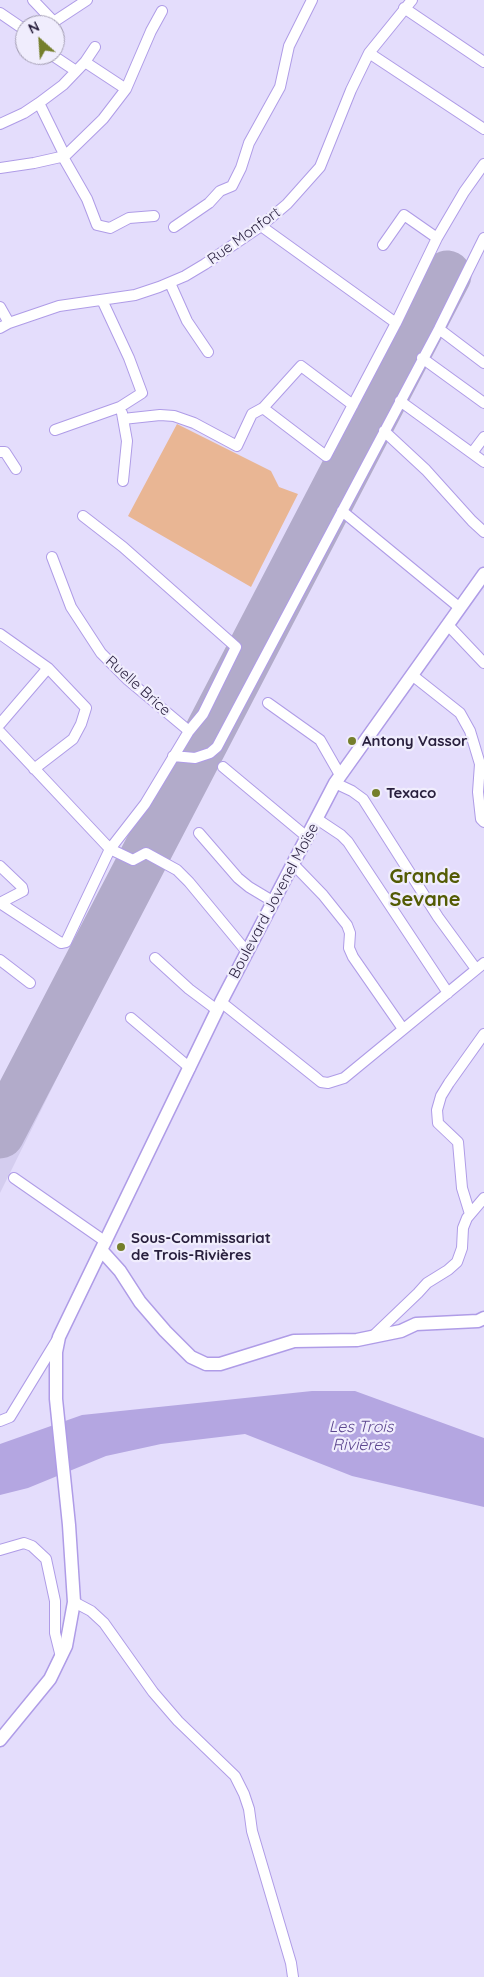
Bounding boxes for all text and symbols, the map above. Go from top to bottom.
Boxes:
north arrow [15,15,65,65]
text: N [25,17,42,38]
street label: Rue Monfort [204,203,284,269]
street label: Ruelle Brice [102,652,174,720]
place label: Antony Vassor [362,732,468,750]
marker: Antony Vassor [346,735,358,747]
place label: Texaco [386,784,436,802]
marker: Texaco [370,787,382,799]
street label: Boulevard Jovenel Moïse [225,820,323,982]
district label: Grande Sevane [389,865,461,912]
place label: Sous-Commissariat de Trois-Rivières [131,1229,271,1264]
marker: Sous-Commissariat de Trois-Rivières [115,1241,127,1253]
water label: Les Trois Rivières [329,1417,393,1455]

